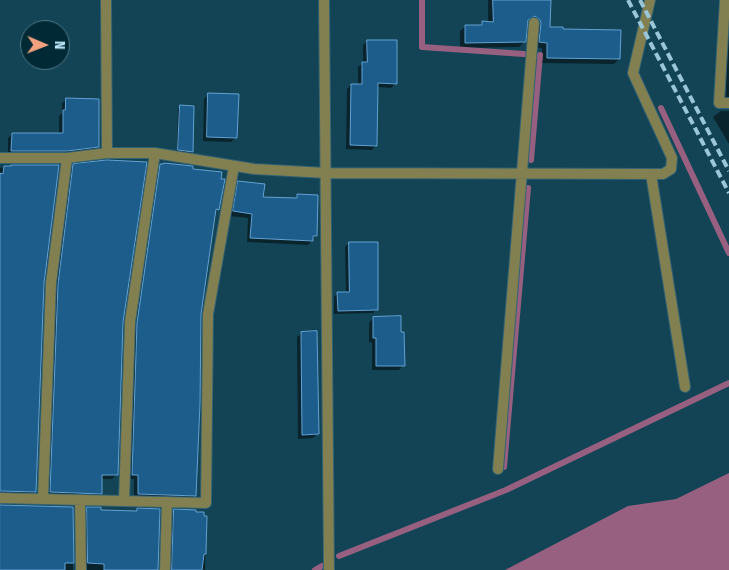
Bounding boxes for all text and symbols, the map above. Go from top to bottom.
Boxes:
north arrow [20,20,70,70]
text: N [51,41,68,50]

